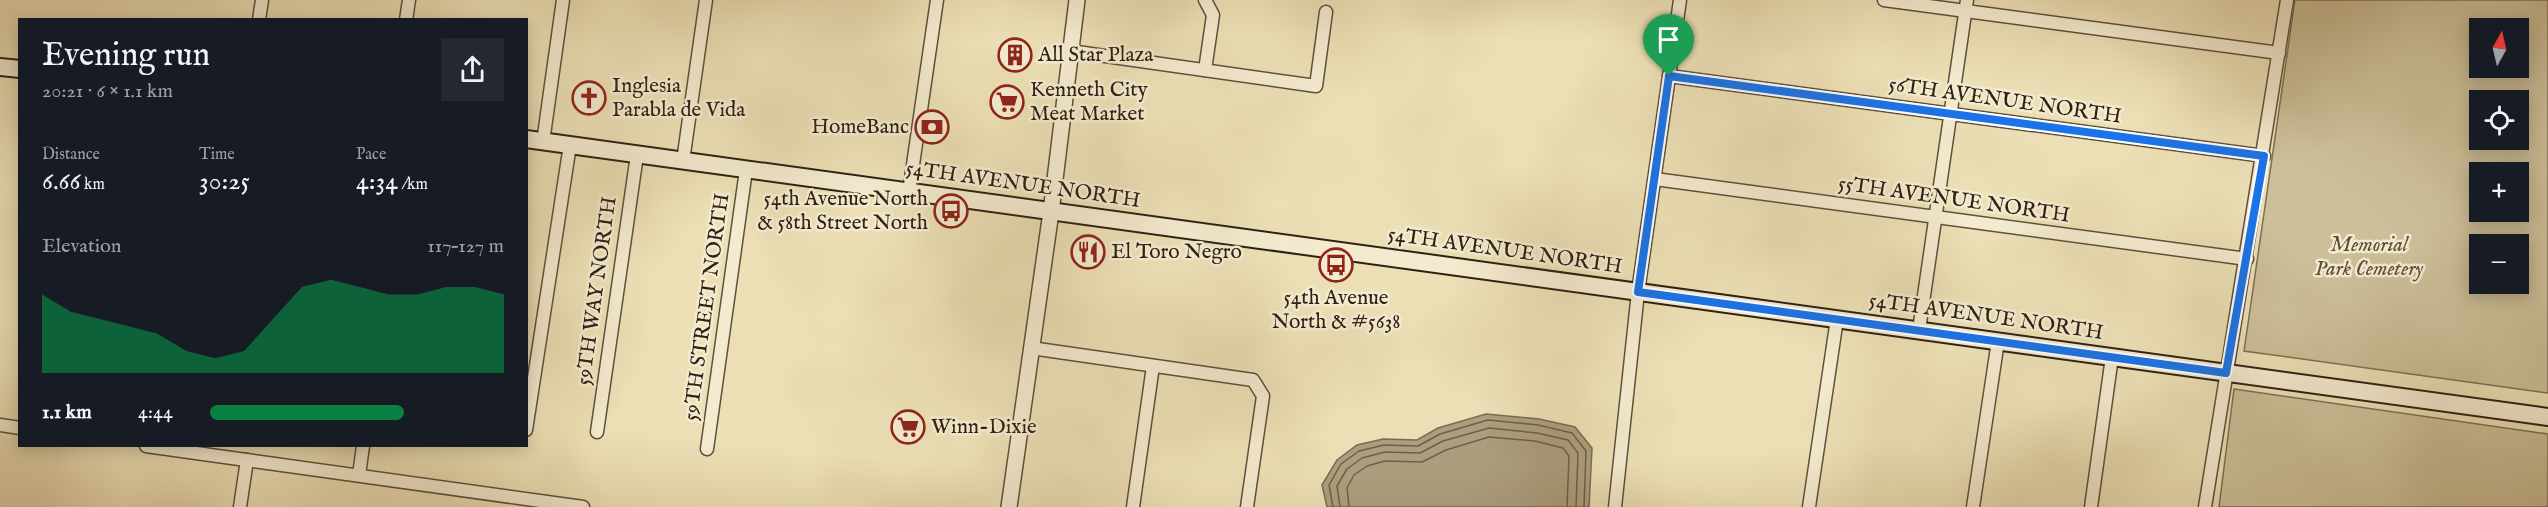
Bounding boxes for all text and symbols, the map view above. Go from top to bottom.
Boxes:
pin [1643,14,1694,76]
north arrow [2469,18,2529,78]
map controls [2469,18,2529,294]
icon: arrive [1652,23,1685,56]
text: Evening run [42,35,210,77]
building icon: All Star Plaza [997,37,1033,73]
button: share [441,38,504,101]
place label: All Star Plaza [1037,42,1154,69]
street label: 56TH AVENUE NORTH [1887,71,2123,131]
place label: Inglesia Parabla de Vida [612,73,746,124]
place label: Kenneth City Meat Market [1030,77,1149,128]
text: 20:21 · 6 × 1.1 km [42,79,173,104]
church icon: Inglesia Parabla de Vida [571,80,607,116]
supermarket icon: Kenneth City Meat Market [989,84,1025,120]
button: locate [2469,90,2529,150]
bank icon: HomeBanc [914,109,950,145]
place label: HomeBanc [811,114,909,141]
text: Distance [42,145,100,165]
text: Time [199,145,235,165]
text: Pace [356,145,386,165]
street label: 54TH AVENUE NORTH [904,155,1142,215]
button: + [2469,162,2529,222]
text: 6.66 [42,165,80,198]
text: 30:25 [199,165,250,198]
text: 4:34 [356,165,398,198]
street label: 55TH AVENUE NORTH [1836,170,2072,230]
text: km [80,175,105,195]
text: /km [398,175,428,195]
place label: 54th Avenue North & 58th Street North [757,186,928,237]
street label: 59TH STREET NORTH [678,191,736,423]
bus stop icon: 54th Avenue North & 58th Street North [933,193,969,229]
street label: 59TH WAY NORTH [570,195,624,387]
street label: 54TH AVENUE NORTH [1386,221,1624,281]
park label: Memorial Park Cemetery [2315,232,2423,283]
text: Elevation [42,234,121,259]
text: 117–127 m [427,234,504,259]
restaurant icon: El Toro Negro [1070,234,1106,270]
button: − [2469,234,2529,294]
place label: El Toro Negro [1111,239,1242,266]
bus stop icon: 54th Avenue North & #5638 [1318,247,1354,283]
place label: 54th Avenue North & #5638 [1271,285,1401,336]
street label: 54TH AVENUE NORTH [1867,287,2105,347]
text: 1.1 km [42,400,92,425]
text: 4:44 [138,400,173,425]
supermarket icon: Winn-Dixie [890,409,926,445]
place label: Winn-Dixie [931,414,1037,441]

